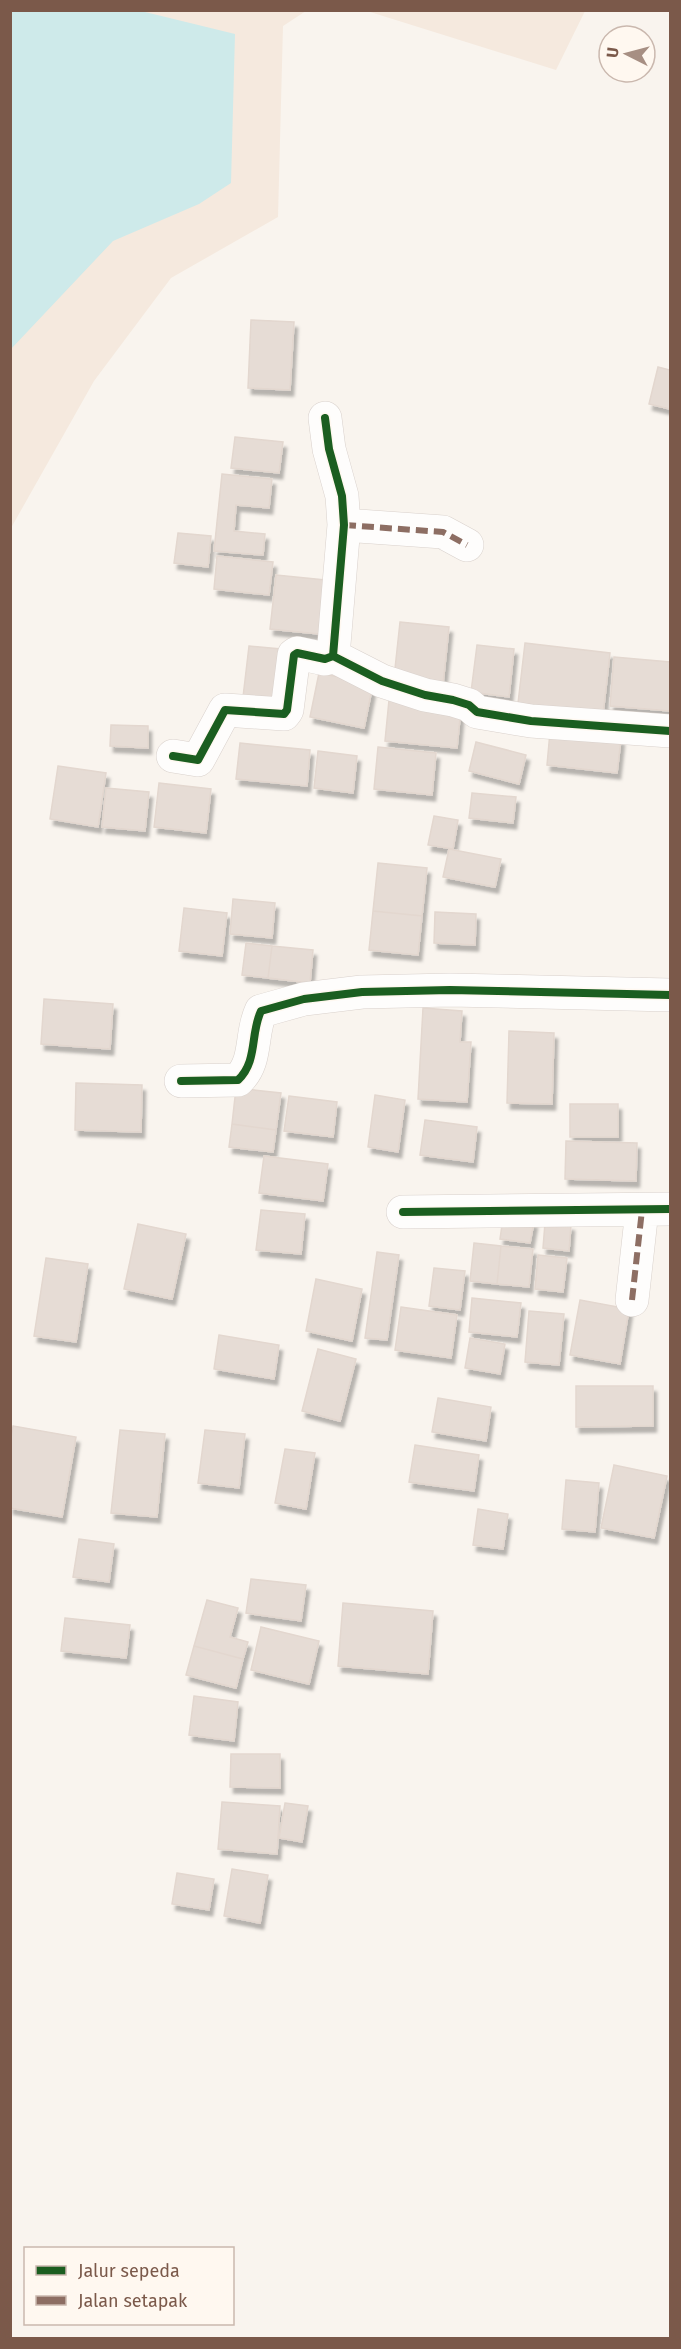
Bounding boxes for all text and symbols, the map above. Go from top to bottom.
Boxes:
north arrow [597,24,657,84]
text: U [603,46,623,59]
legend [24,2247,234,2325]
text: Jalur sepeda [78,2260,180,2282]
text: Jalan setapak [78,2290,188,2312]

